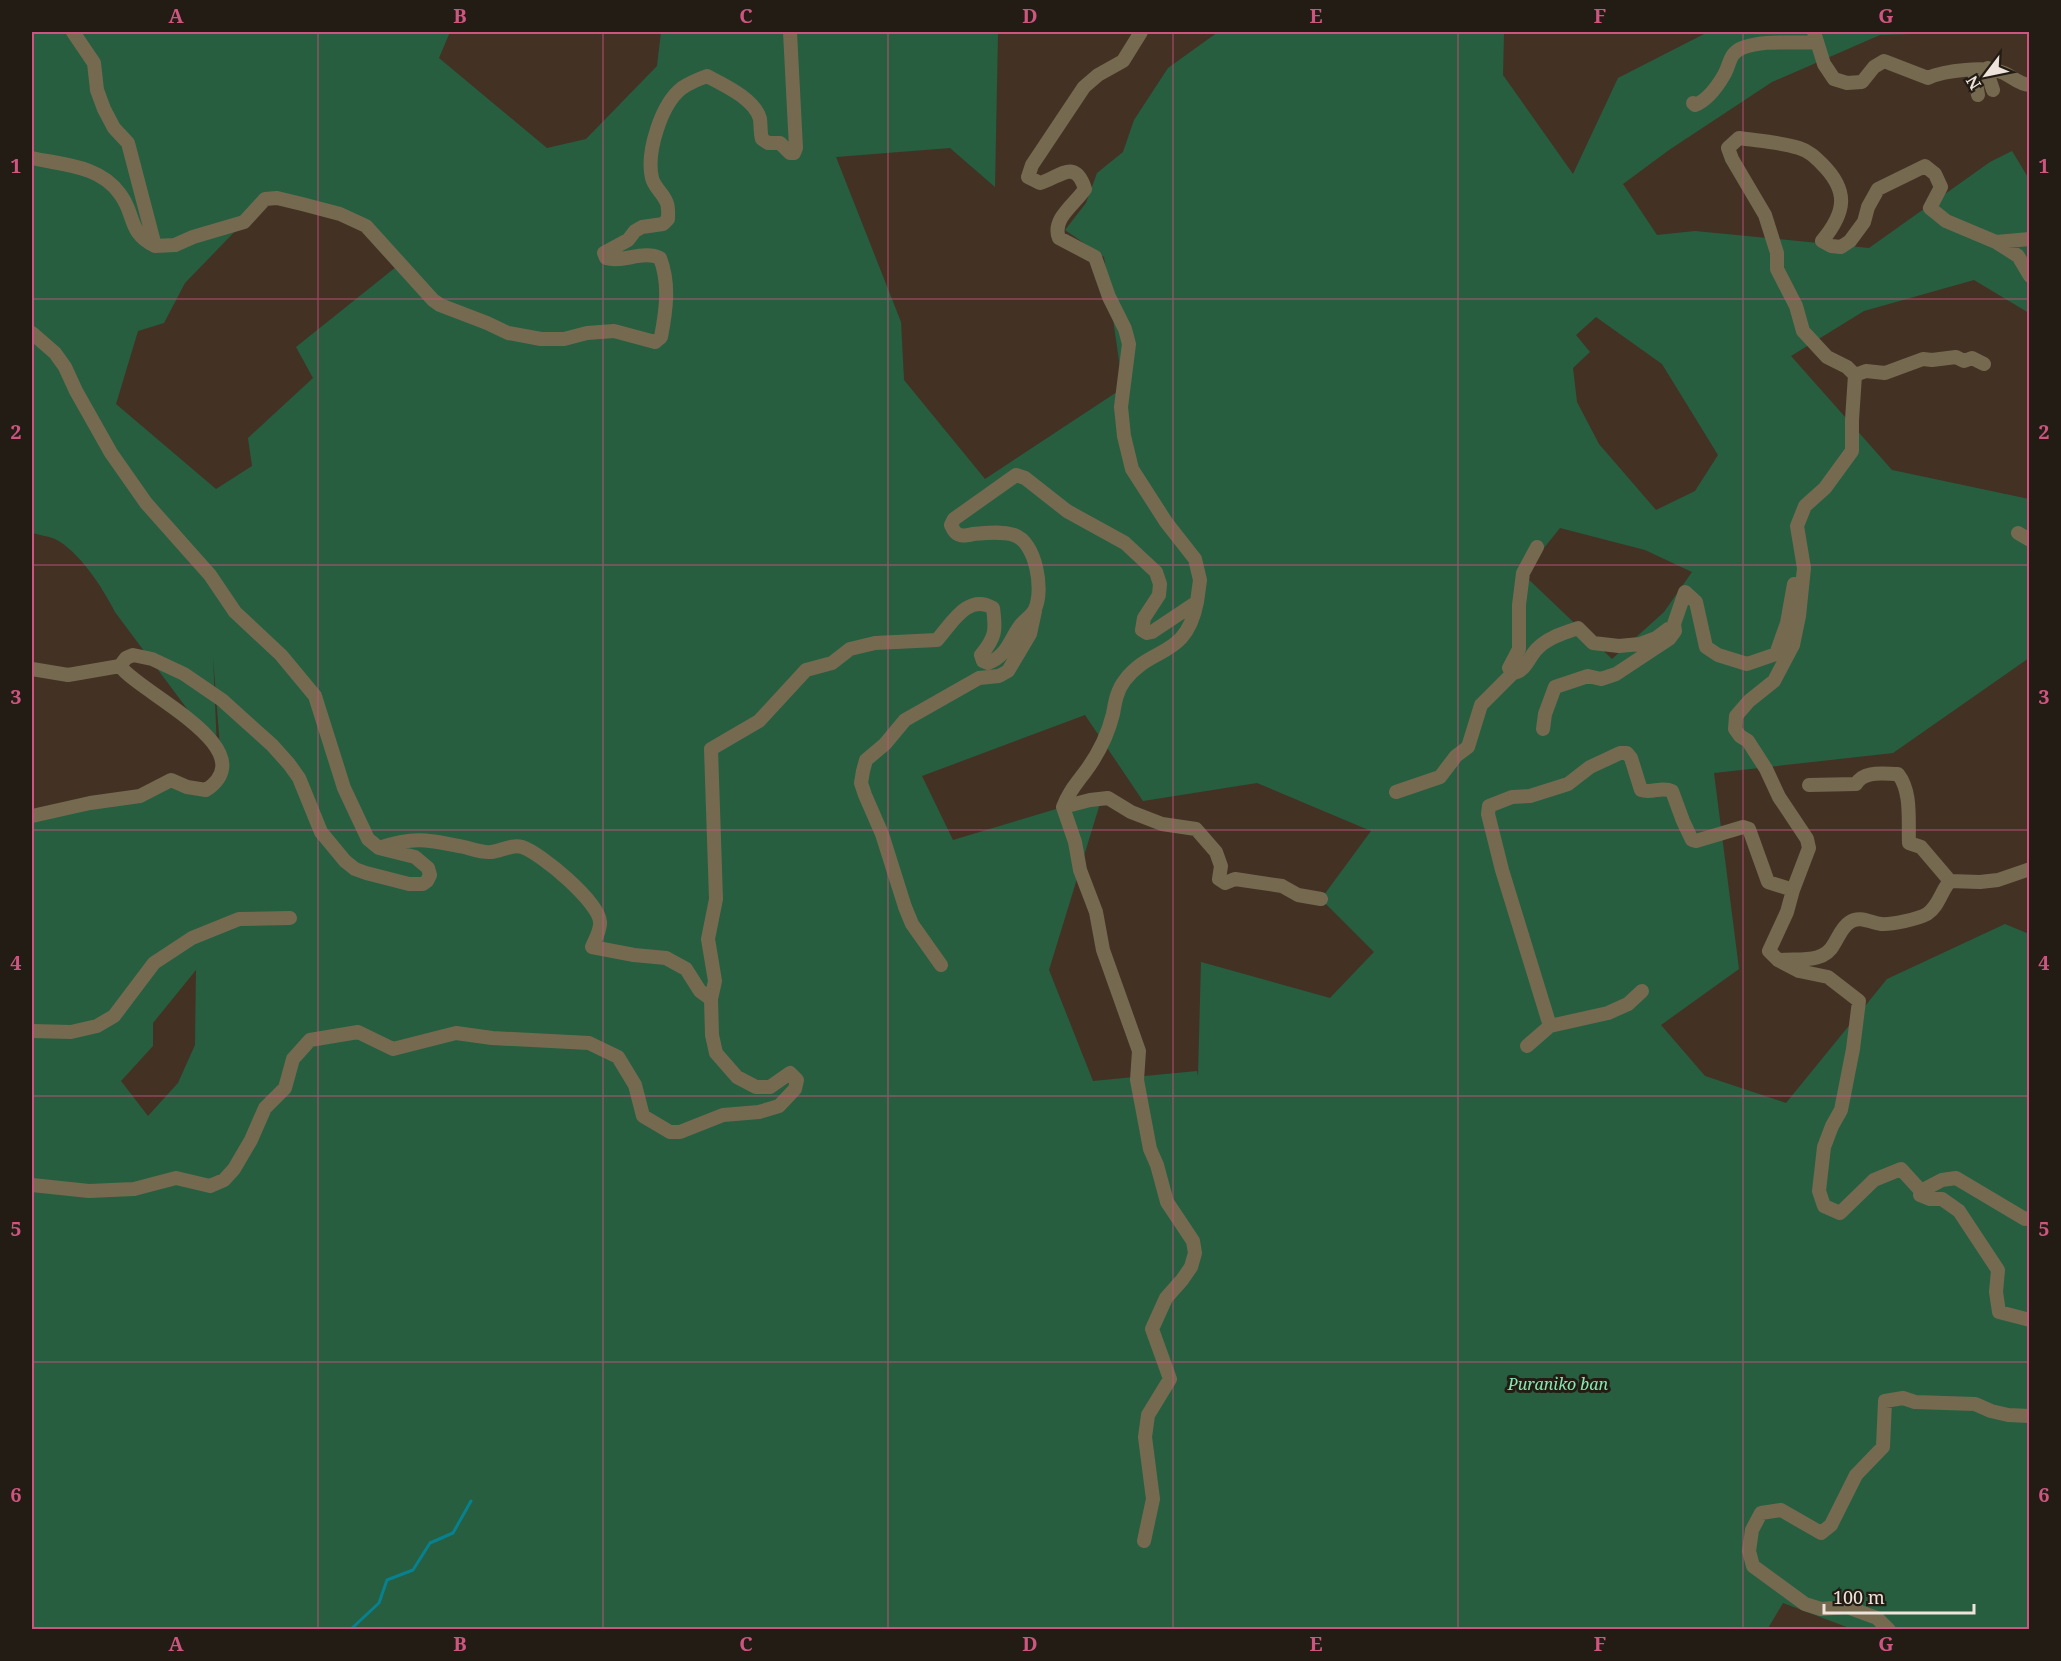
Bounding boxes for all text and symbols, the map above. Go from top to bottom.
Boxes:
text: A [168,2,184,29]
text: B [453,2,467,29]
text: C [739,2,753,29]
text: D [1022,2,1038,29]
text: E [1309,2,1323,29]
text: F [1594,2,1606,29]
text: G [1878,2,1894,29]
north arrow [1956,45,2016,105]
text: N [1960,71,1986,94]
text: 1 [10,152,22,179]
text: 1 [2038,152,2050,179]
text: 2 [10,418,22,445]
text: 2 [2038,418,2050,445]
text: 3 [10,683,22,710]
text: 3 [2038,683,2050,710]
text: 4 [10,949,22,976]
text: 4 [2038,949,2050,976]
text: 5 [10,1215,22,1242]
text: 5 [2038,1215,2050,1242]
park label: Puraniko ban [1507,1373,1609,1395]
text: 6 [10,1481,22,1508]
text: 6 [2038,1481,2050,1508]
scale bar [1824,1577,1974,1615]
text: 100 m [1833,1585,1885,1609]
text: A [168,1630,184,1657]
text: B [453,1630,467,1657]
text: C [739,1630,753,1657]
text: D [1022,1630,1038,1657]
text: E [1309,1630,1323,1657]
text: F [1594,1630,1606,1657]
text: G [1878,1630,1894,1657]

